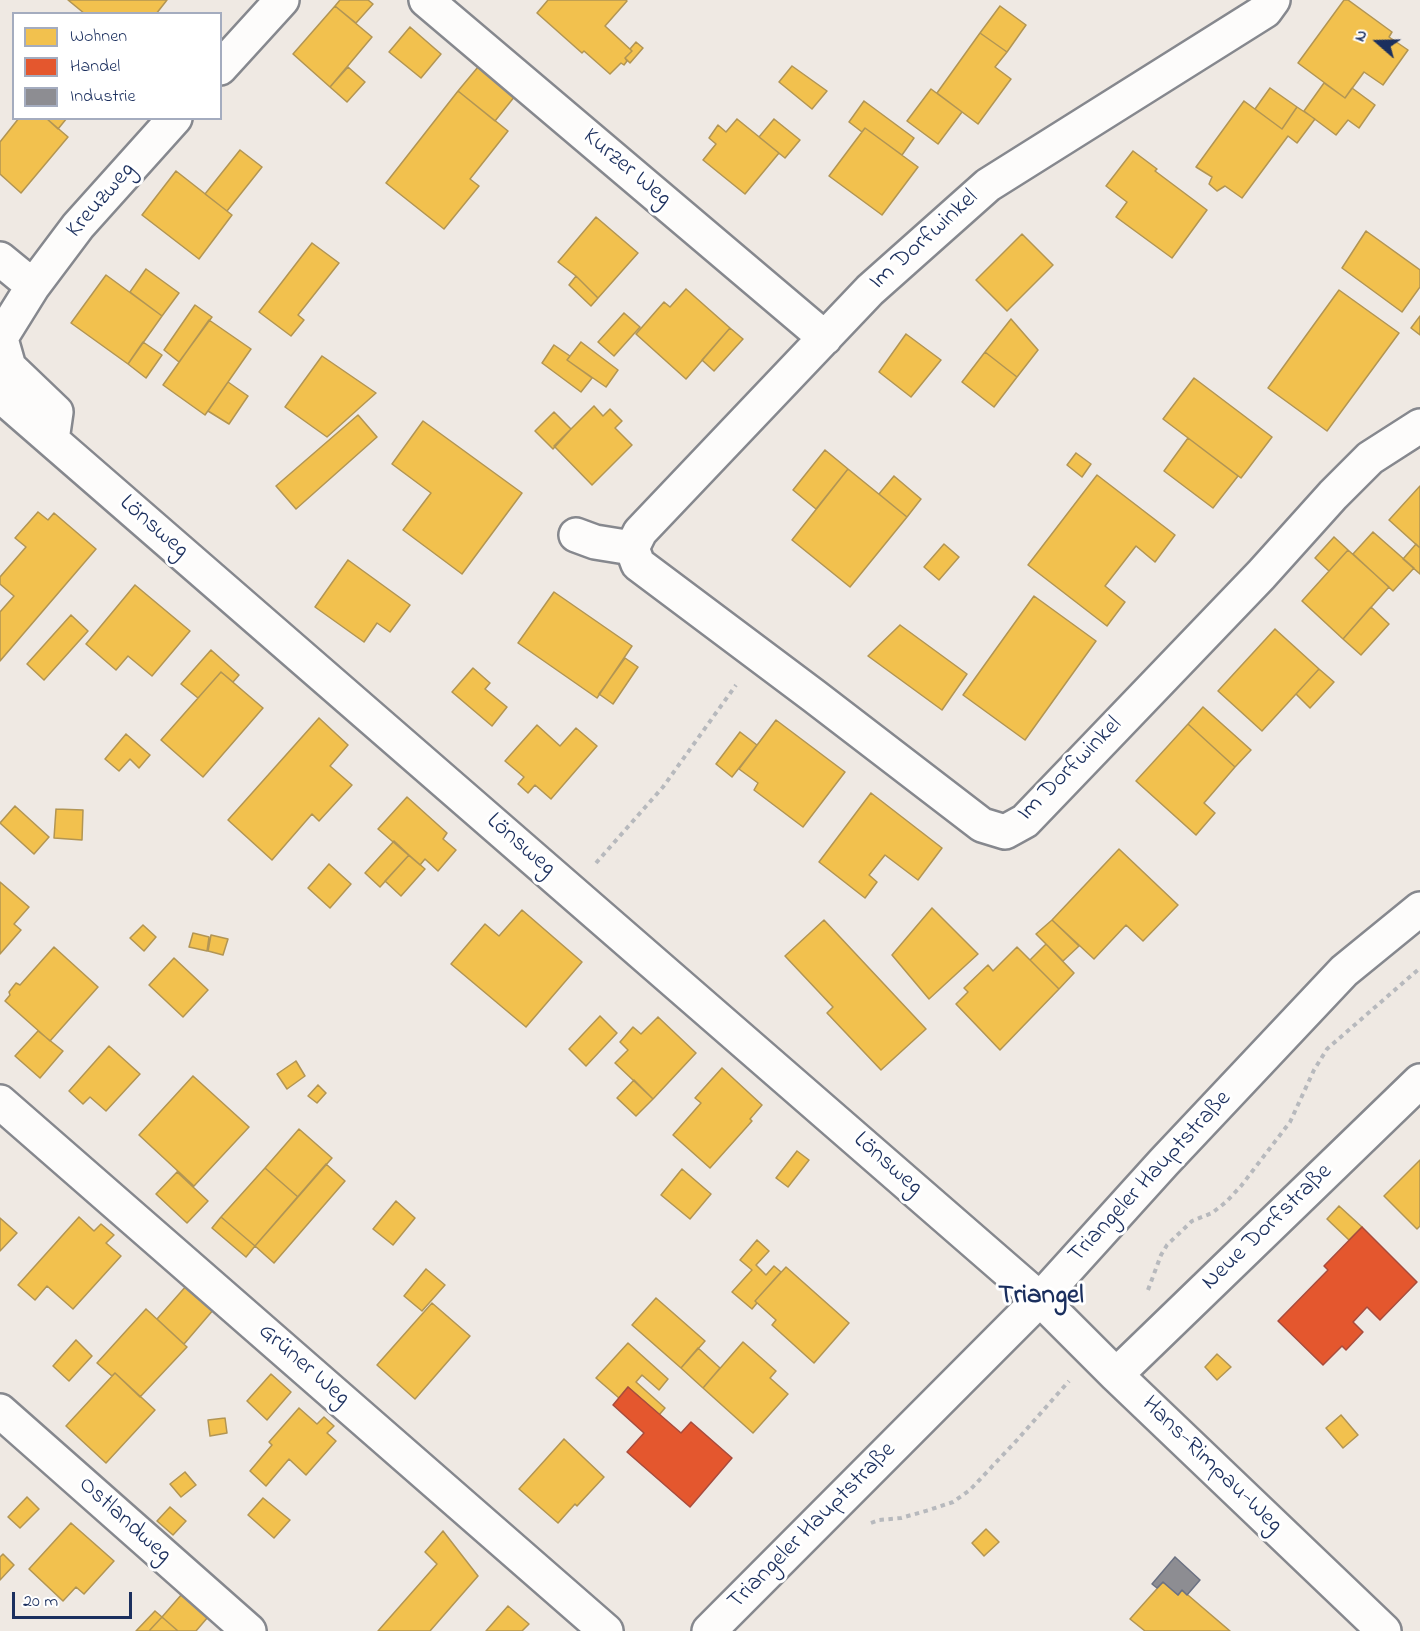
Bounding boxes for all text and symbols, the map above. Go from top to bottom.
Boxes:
legend [12,12,222,120]
north arrow [1348,12,1408,72]
text: Wohnen [70,24,127,50]
text: N [1348,27,1374,45]
text: Handel [70,54,120,80]
text: Industrie [70,84,136,110]
street label: Kurzer Weg [576,124,676,214]
street label: Kreuzweg [61,157,143,245]
street label: Im Dorfwinkel [865,185,985,297]
street label: Lönsweg [112,490,194,566]
street label: Im Dorfwinkel [1013,712,1129,828]
street label: Lönsweg [479,808,561,884]
street label: Triangeler Hauptstraße [1063,1086,1239,1270]
street label: Lönsweg [846,1127,928,1203]
street label: Neue Dorfstraße [1197,1159,1339,1297]
district label: Triangel [998,1282,1084,1314]
street label: Grüner Weg [251,1318,355,1414]
street label: Hans-Rimpau-Weg [1134,1391,1288,1541]
street label: Triangeler Hauptstraße [723,1437,903,1617]
street label: Ostlandweg [71,1472,177,1570]
scale bar [15,1580,135,1618]
text: 20 m [23,1589,58,1615]

